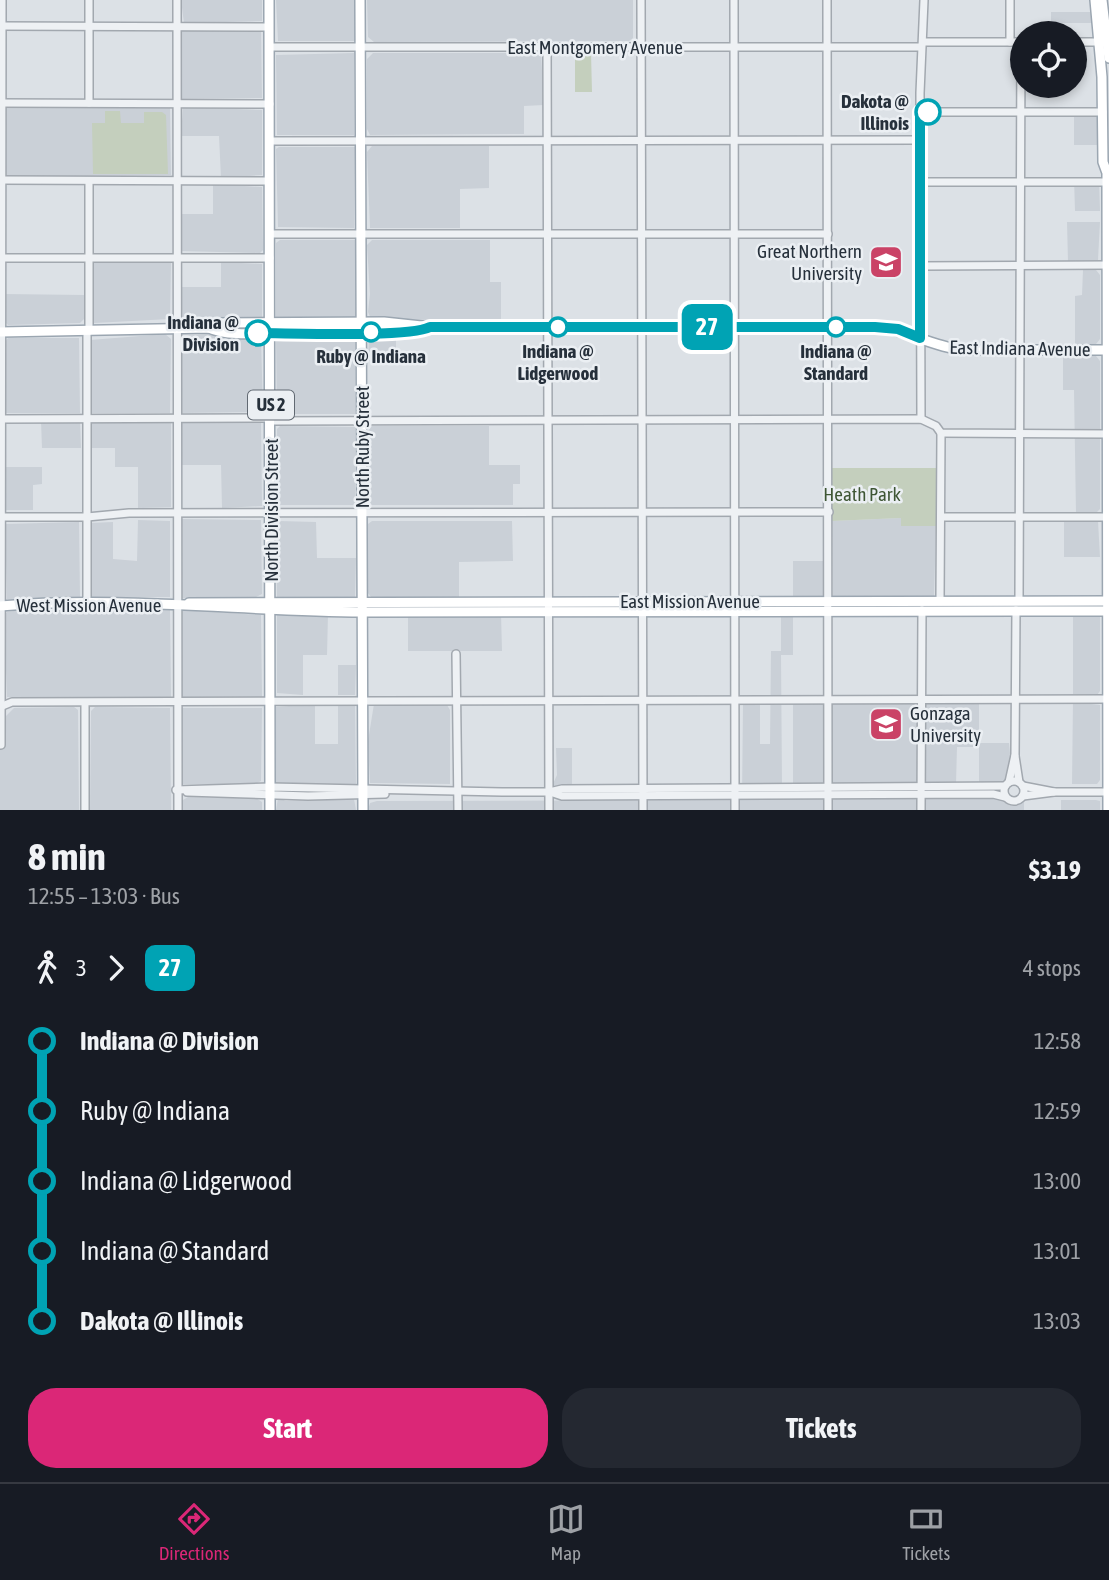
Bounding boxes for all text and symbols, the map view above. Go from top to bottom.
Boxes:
map controls [1010,21,1087,98]
button: locate [1010,21,1087,98]
street label: East Montgomery Avenue [507,36,683,58]
place label: Dakota @ Illinois [841,90,909,134]
marker: Dakota @ Illinois [915,99,941,125]
place label: Great Northern University [757,240,862,284]
school or university icon: Great Northern University [867,243,905,281]
line badge: 27 [676,304,738,350]
place label: Indiana @ Division [167,311,239,355]
text: 27 [696,313,718,340]
marker: Indiana @ Lidgerwood [548,317,568,337]
marker: Indiana @ Standard [826,317,846,337]
marker: Indiana @ Division [245,320,271,346]
marker: Ruby @ Indiana [361,322,381,342]
street label: East Indiana Avenue [949,336,1091,360]
place label: Indiana @ Lidgerwood [518,340,598,384]
place label: Indiana @ Standard [800,340,872,384]
place label: Ruby @ Indiana [316,345,426,367]
street label: North Ruby Street [351,386,373,508]
road number: US 2 [248,390,294,419]
street label: North Division Street [260,438,282,582]
park label: Heath Park [823,483,901,505]
street label: East Mission Avenue [620,590,760,612]
street label: West Mission Avenue [17,594,161,616]
place label: Gonzaga University [910,702,981,746]
school or university icon: Gonzaga University [867,705,905,743]
text: 8 min [28,835,106,878]
text: $3.19 [1029,855,1081,885]
text: 12:55 – 13:03 · Bus [28,883,180,909]
icon: walk [28,949,66,987]
icon: forward [97,949,135,987]
text: 27 [159,954,181,981]
text: 3 [76,955,87,981]
text: 4 stops [1023,955,1081,981]
text: Indiana @ Division [80,1026,259,1056]
text: 12:58 [1034,1028,1081,1054]
text: Ruby @ Indiana [80,1096,230,1126]
text: 12:59 [1034,1098,1081,1124]
text: Indiana @ Lidgerwood [80,1166,292,1196]
text: 13:00 [1033,1168,1081,1194]
text: Indiana @ Standard [80,1236,269,1266]
text: 13:01 [1033,1238,1081,1264]
text: Dakota @ Illinois [80,1306,243,1336]
text: 13:03 [1033,1308,1081,1334]
button: Start [28,1388,548,1468]
button: Tickets [562,1388,1081,1468]
tab: Directions [159,1500,230,1564]
tab: Map [547,1500,585,1564]
tab: Tickets [902,1500,950,1564]

